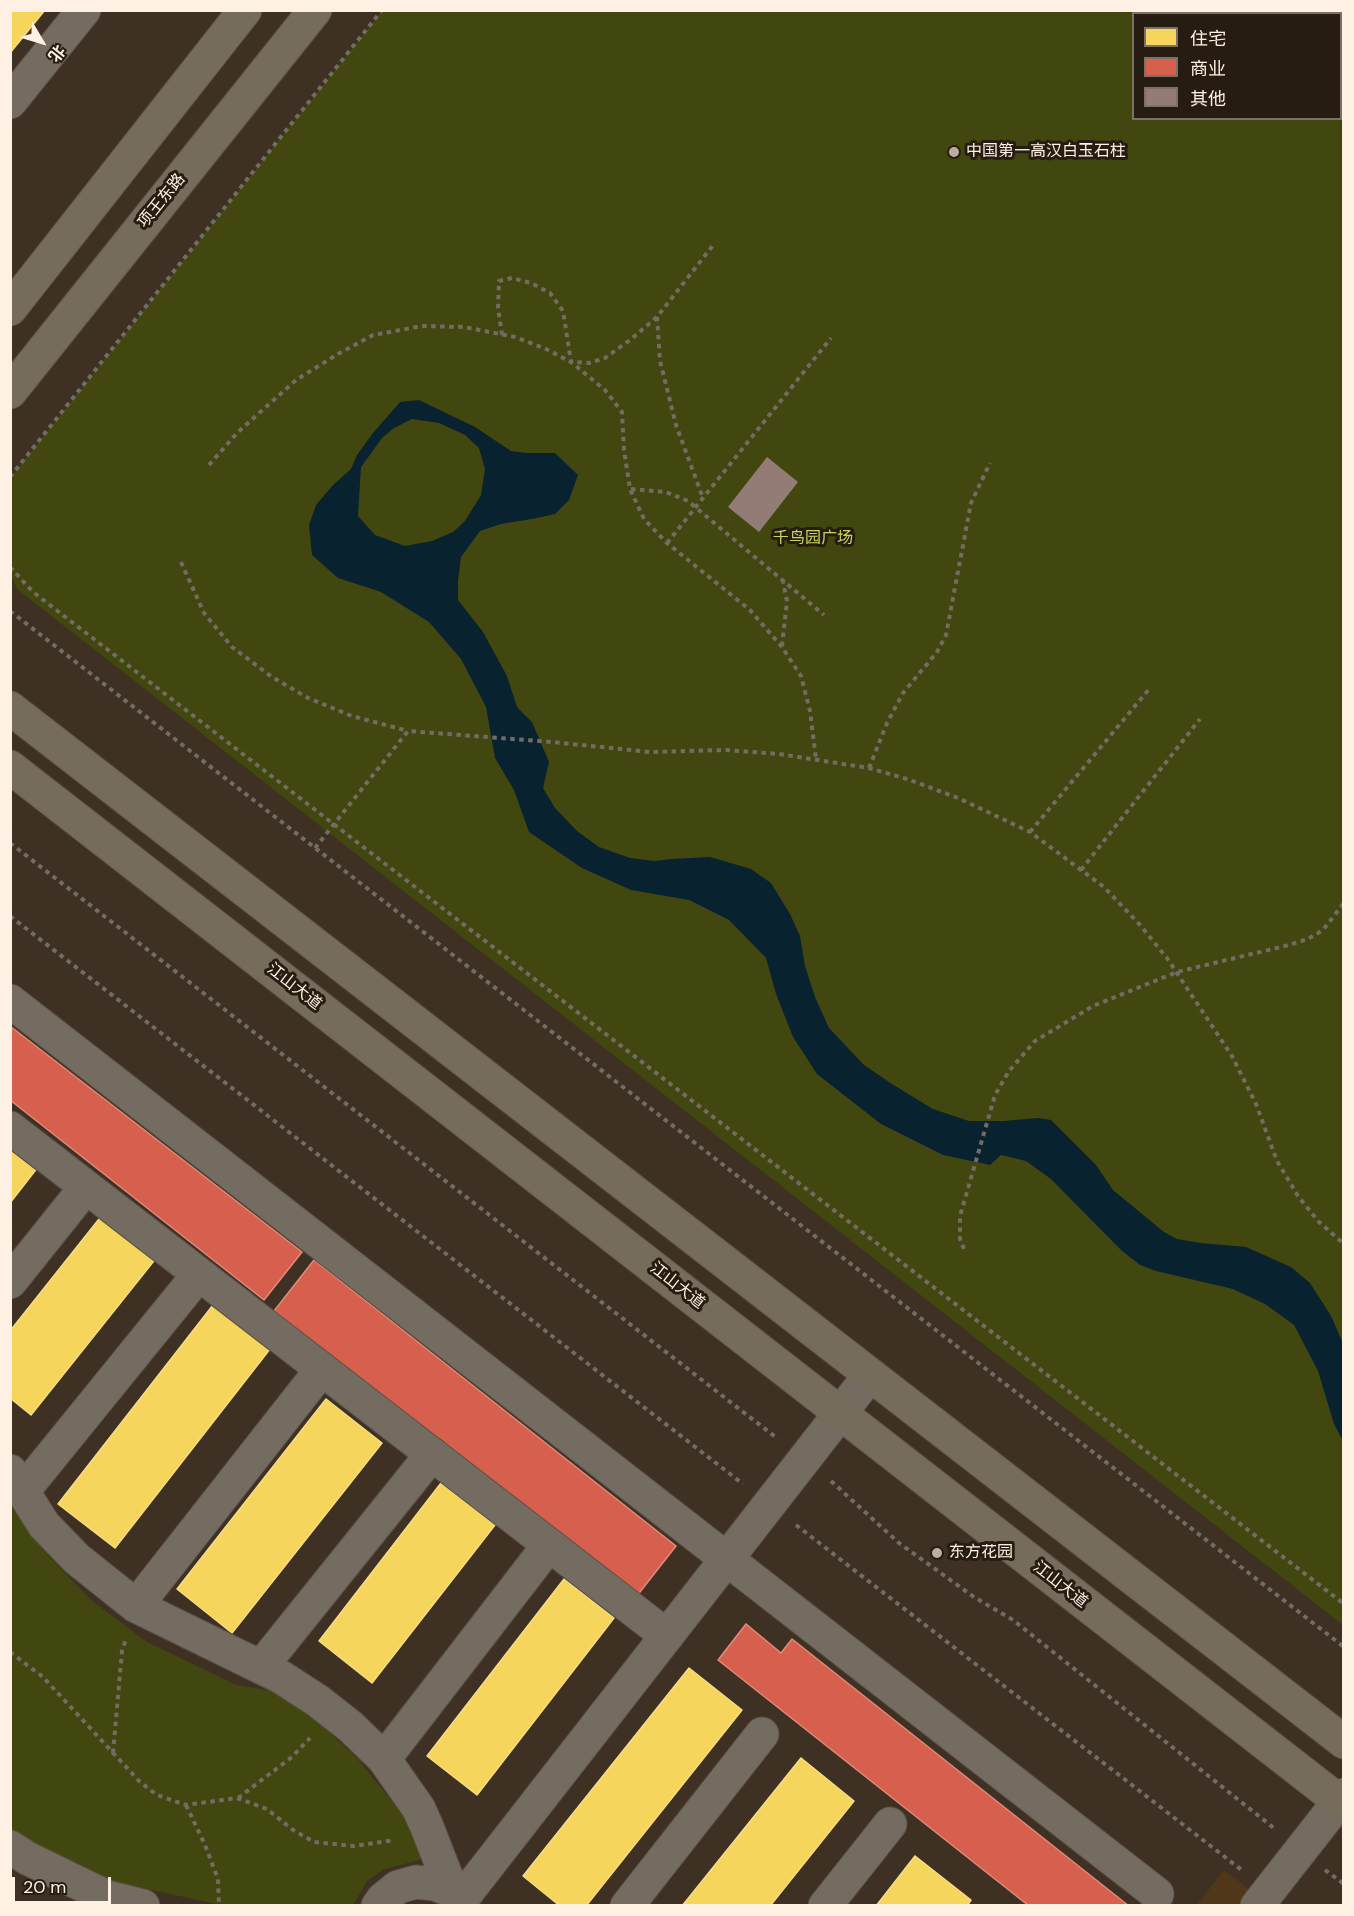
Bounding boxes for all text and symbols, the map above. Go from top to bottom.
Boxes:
north arrow [12,12,72,72]
legend [1132,12,1342,120]
text: 住宅 [1190,27,1226,51]
text: 北 [43,41,70,66]
text: 商业 [1190,57,1226,81]
text: 其他 [1190,87,1226,111]
place label: 中国第一高汉白玉石柱 [966,142,1126,162]
marker: 中国第一高汉白玉石柱 [947,145,961,159]
street label: 项王东路 [134,170,190,232]
park label: 千鸟园广场 [773,529,853,549]
street label: 江山大道 [263,960,325,1014]
street label: 江山大道 [646,1259,708,1313]
place label: 东方花园 [949,1543,1013,1563]
marker: 东方花园 [930,1546,944,1560]
street label: 江山大道 [1029,1558,1091,1612]
scale bar [15,1865,114,1903]
text: 20 m [23,1875,66,1899]

